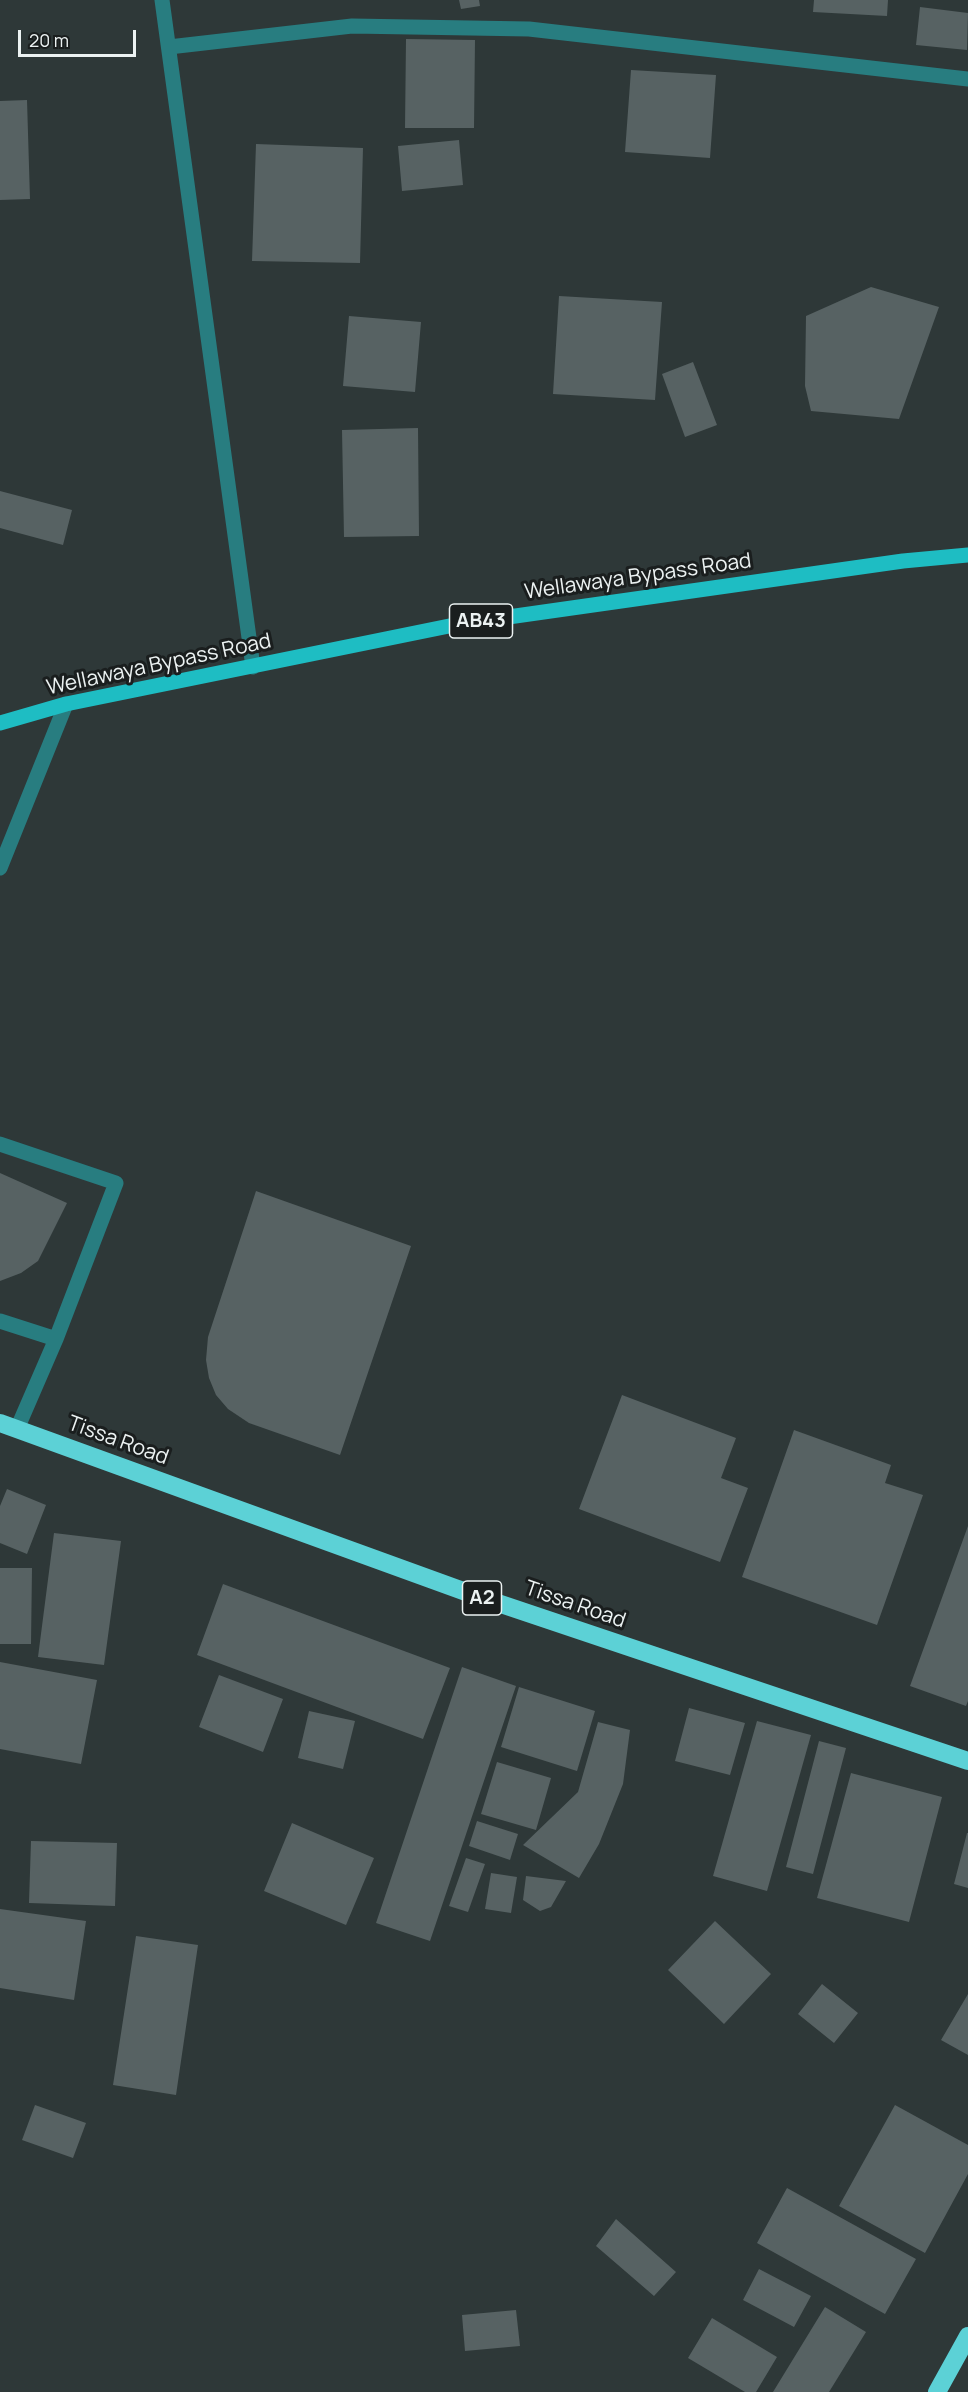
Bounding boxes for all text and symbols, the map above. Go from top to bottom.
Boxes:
scale bar [21,18,140,56]
text: 20 m [29,28,69,52]
street label: Wellawaya Bypass Road [523,549,753,605]
road number: AB43 [450,604,512,638]
street label: Wellawaya Bypass Road [44,629,274,701]
street label: Tissa Road [64,1411,172,1471]
street label: Tissa Road [521,1576,629,1634]
road number: A2 [462,1581,502,1615]

